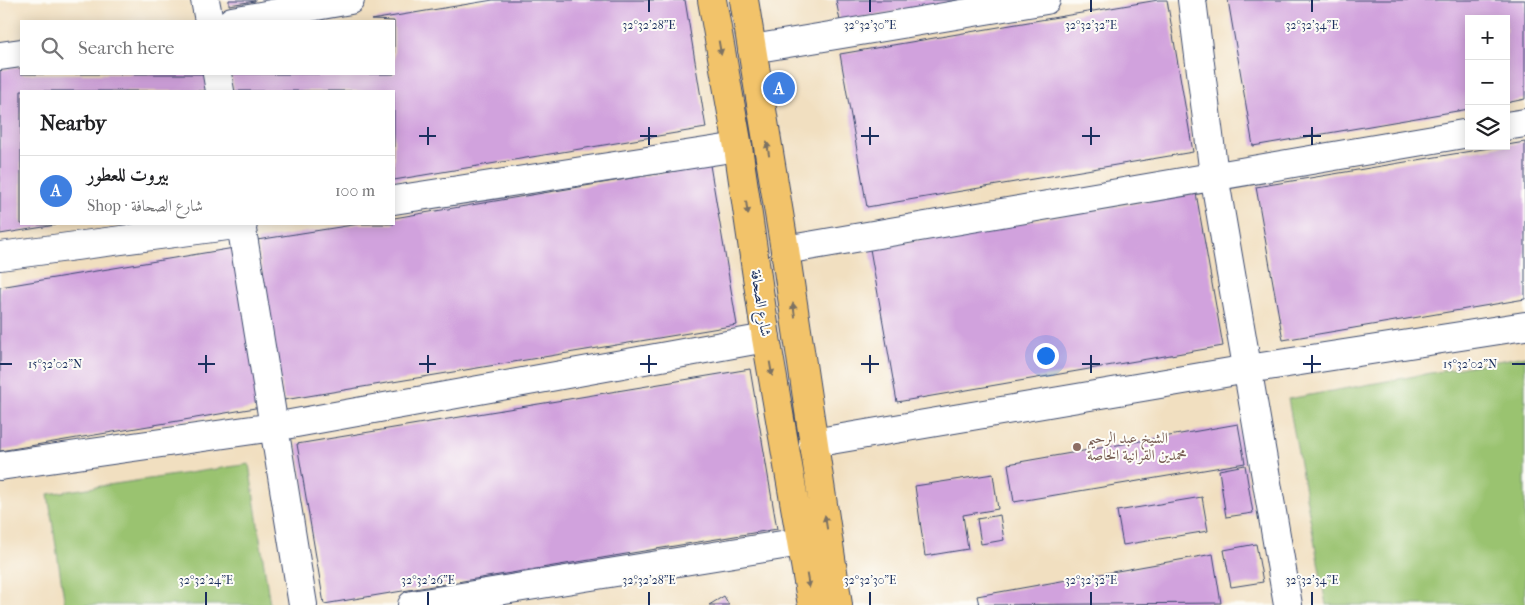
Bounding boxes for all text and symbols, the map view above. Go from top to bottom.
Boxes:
map controls [1465,15,1510,150]
button: + [1465,15,1510,60]
text: 32°32'28"E [622,18,676,32]
text: 32°32'30"E [844,18,896,32]
text: 32°32'32"E [1065,18,1117,32]
text: 32°32'34"E [1285,18,1339,32]
search box [20,20,395,75]
icon: search [38,34,66,62]
text: Search here [78,37,174,59]
one-way arrow [717,40,725,56]
button: − [1465,60,1510,105]
pin: A [763,69,795,107]
button: layers [1465,105,1510,150]
text: Nearby [40,111,106,135]
one-way arrow [764,141,772,157]
text: بيروت للعطور [87,164,169,186]
text: A [51,181,61,200]
text: 100 m [335,181,375,200]
text: Shop · شارع الصحافة [87,196,203,215]
one-way arrow [743,201,751,217]
street label: شارع الصحافة [743,268,775,338]
one-way arrow [789,301,797,317]
your location [1033,343,1059,369]
text: 15°32'02"N [28,357,82,371]
text: 15°32'02"N [1443,357,1497,371]
one-way arrow [768,361,776,377]
place label: الشيخ عبد الرحيم محمدين القرانية الخاصة [1087,429,1187,465]
marker: الشيخ عبد الرحيم محمدين القرانية الخاصة [1071,441,1083,453]
one-way arrow [821,514,829,530]
text: 32°32'24"E [179,573,233,587]
text: 32°32'26"E [401,573,455,587]
text: 32°32'28"E [622,573,676,587]
one-way arrow [805,573,813,589]
text: 32°32'30"E [844,573,896,587]
text: 32°32'32"E [1065,573,1117,587]
text: 32°32'34"E [1285,573,1339,587]

